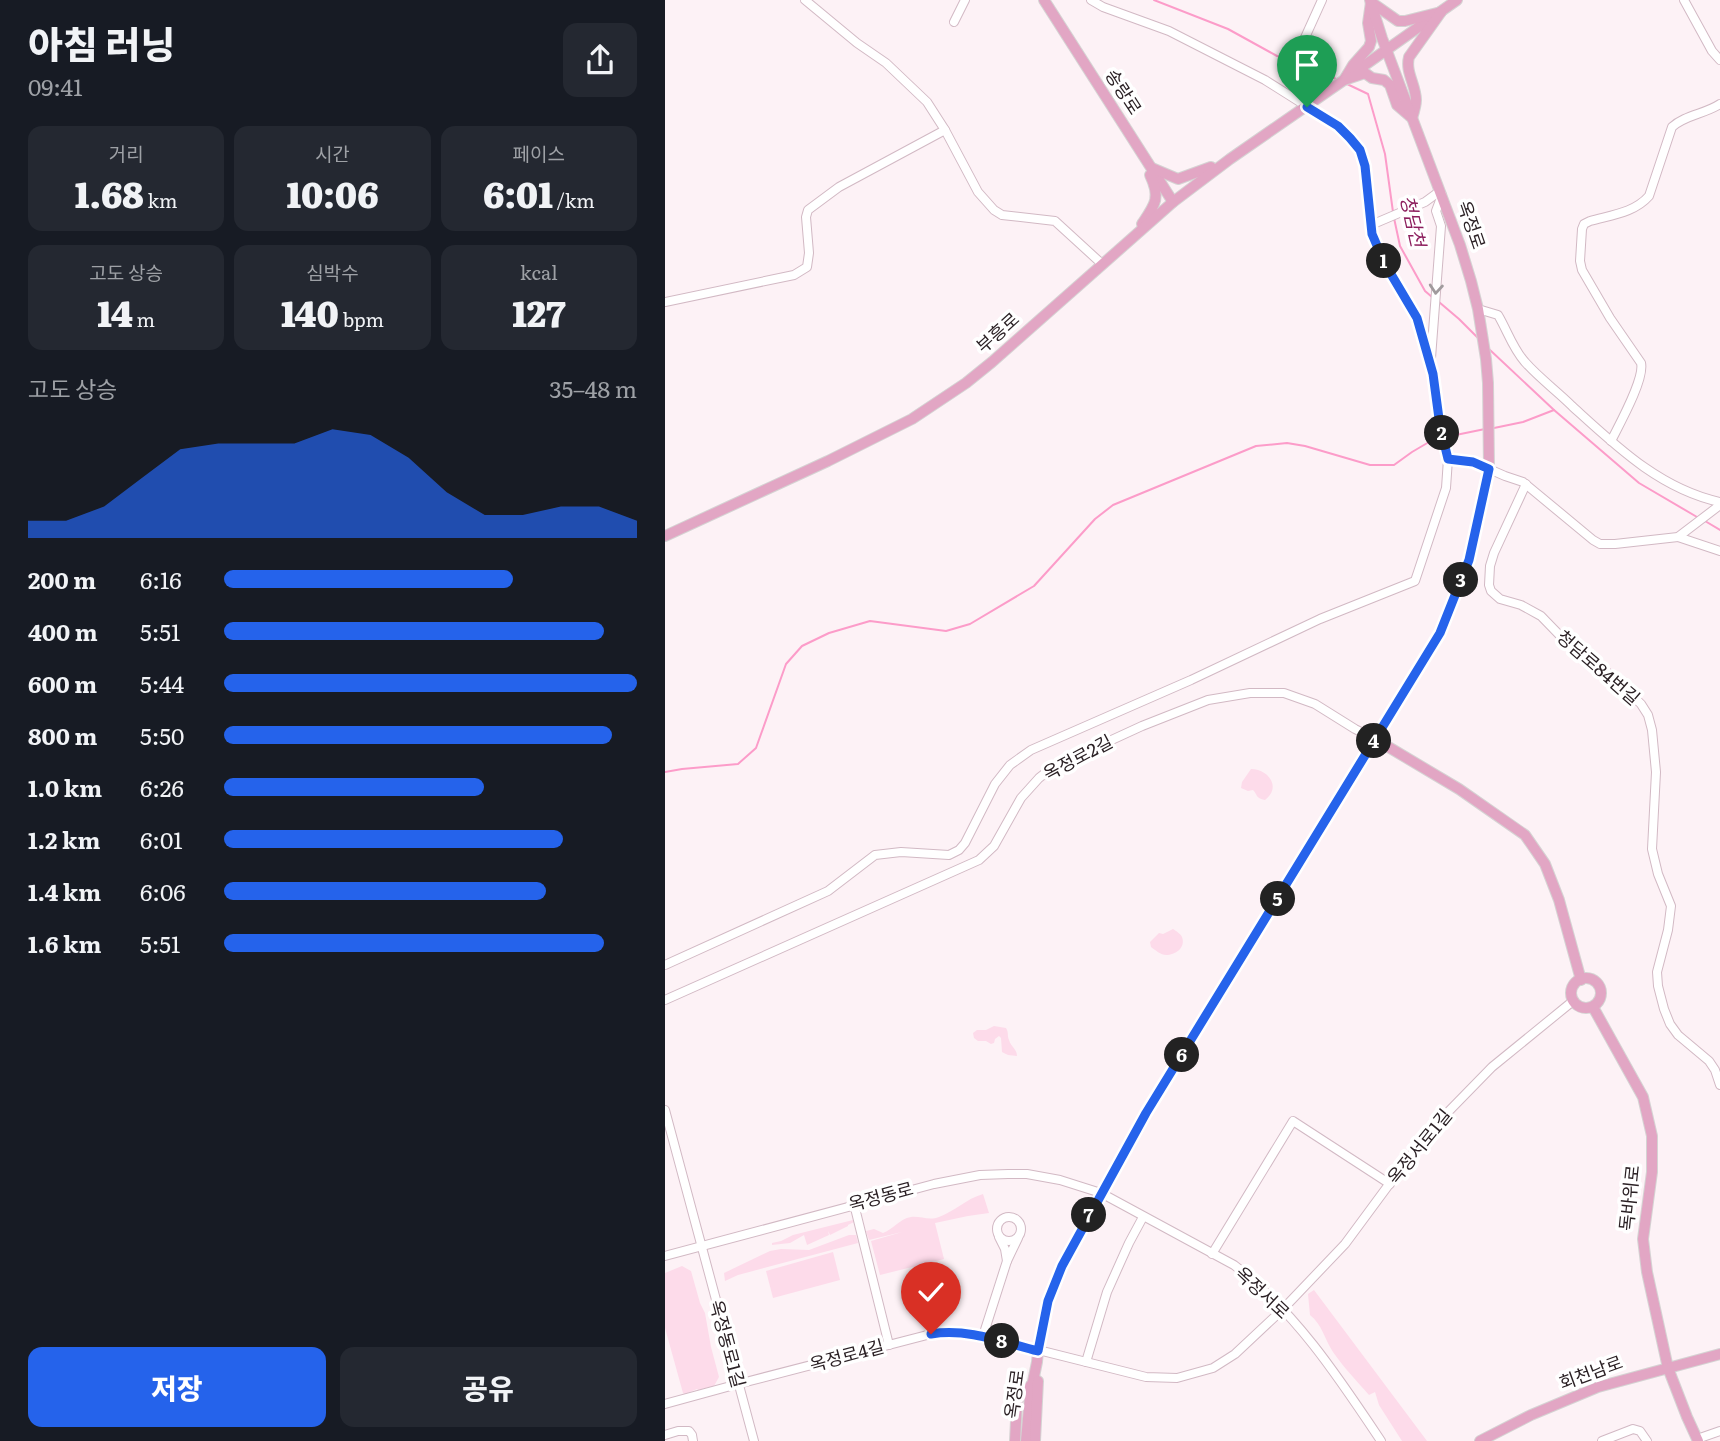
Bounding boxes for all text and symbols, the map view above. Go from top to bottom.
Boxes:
text: 아침 러닝 [28,14,175,71]
button: share [563,23,637,97]
pin [1277,35,1337,107]
icon: arrive [1288,46,1326,84]
street label: 송랑로 [1099,63,1149,119]
text: 09:41 [28,69,83,103]
text: 거리 [109,139,144,167]
text: 시간 [315,139,350,167]
text: 페이스 [513,139,565,167]
text: 1.68 [75,167,144,219]
text: 10:06 [286,167,379,219]
text: 6:01 [483,167,553,219]
text: km [144,186,177,214]
text: /km [553,186,595,214]
water label: 청담천 [1394,192,1434,251]
street label: 옥정로 [1452,197,1493,252]
pin: 1 [1367,244,1401,278]
text: 1 [1380,246,1387,274]
text: 고도 상승 [89,258,163,286]
text: 심박수 [306,258,359,286]
text: kcal [520,258,558,286]
one-way arrow [1429,284,1444,295]
text: 14 [97,286,133,338]
text: 140 [281,286,339,338]
text: 127 [512,286,565,338]
text: m [133,305,155,333]
text: bpm [339,305,384,333]
street label: 부흥로 [970,305,1024,359]
text: 고도 상승 [28,371,117,405]
text: 35–48 m [549,371,637,405]
pin: 2 [1425,416,1459,450]
text: 2 [1436,418,1447,446]
text: 200 m [28,562,96,596]
text: 6:16 [140,562,182,596]
pin: 3 [1443,562,1479,598]
text: 3 [1455,565,1466,593]
text: 400 m [28,614,98,648]
text: 5:51 [140,614,180,648]
street label: 청담로84번길 [1551,623,1647,711]
text: 600 m [28,666,97,700]
text: 5:44 [140,666,184,700]
text: 800 m [28,718,97,752]
text: 5:50 [140,718,184,752]
pin: 4 [1357,724,1391,758]
text: 4 [1368,726,1379,754]
street label: 옥정로2길 [1038,727,1117,786]
text: 1.0 km [28,770,102,804]
text: 6:26 [140,770,184,804]
text: 1.2 km [28,822,100,856]
text: 6:01 [140,822,183,856]
text: 1.4 km [28,874,101,908]
text: 6:06 [140,874,186,908]
pin: 5 [1261,881,1295,916]
text: 5 [1272,884,1283,912]
text: 1.6 km [28,926,101,960]
text: 5:51 [140,926,180,960]
pin: 6 [1165,1038,1199,1072]
text: 6 [1176,1040,1187,1068]
street label: 옥정서로1길 [1380,1103,1458,1190]
street label: 독바위로 [1612,1163,1645,1232]
street label: 옥정동로 [845,1174,916,1217]
pin: 7 [1071,1198,1107,1232]
text: 7 [1083,1200,1094,1228]
street label: 옥정서로 [1230,1259,1296,1324]
pin [901,1262,961,1334]
icon: check [912,1273,950,1311]
street label: 옥정동로1길 [704,1297,753,1391]
pin: 8 [985,1324,1019,1358]
text: 8 [996,1326,1007,1354]
street label: 옥정로4길 [806,1332,887,1377]
button: 저장 [28,1347,326,1427]
button: 공유 [340,1347,637,1427]
street label: 회천남로 [1555,1348,1626,1396]
street label: 옥정로 [997,1367,1030,1420]

